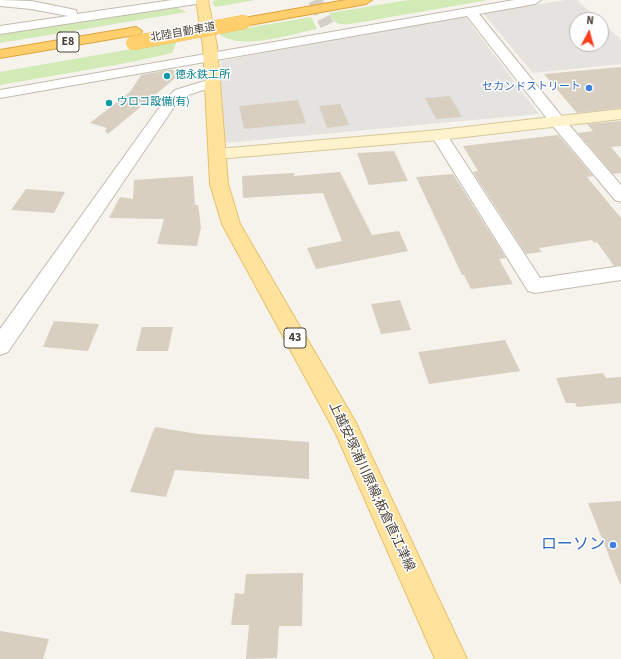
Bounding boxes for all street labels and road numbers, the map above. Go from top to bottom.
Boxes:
street label: 北陸自動車道 [149,21,217,45]
road number: E8 [57,32,79,52]
road number: 43 [284,328,306,348]
street label: 上越安塚浦川原線;板倉直江津線 [325,400,417,574]

